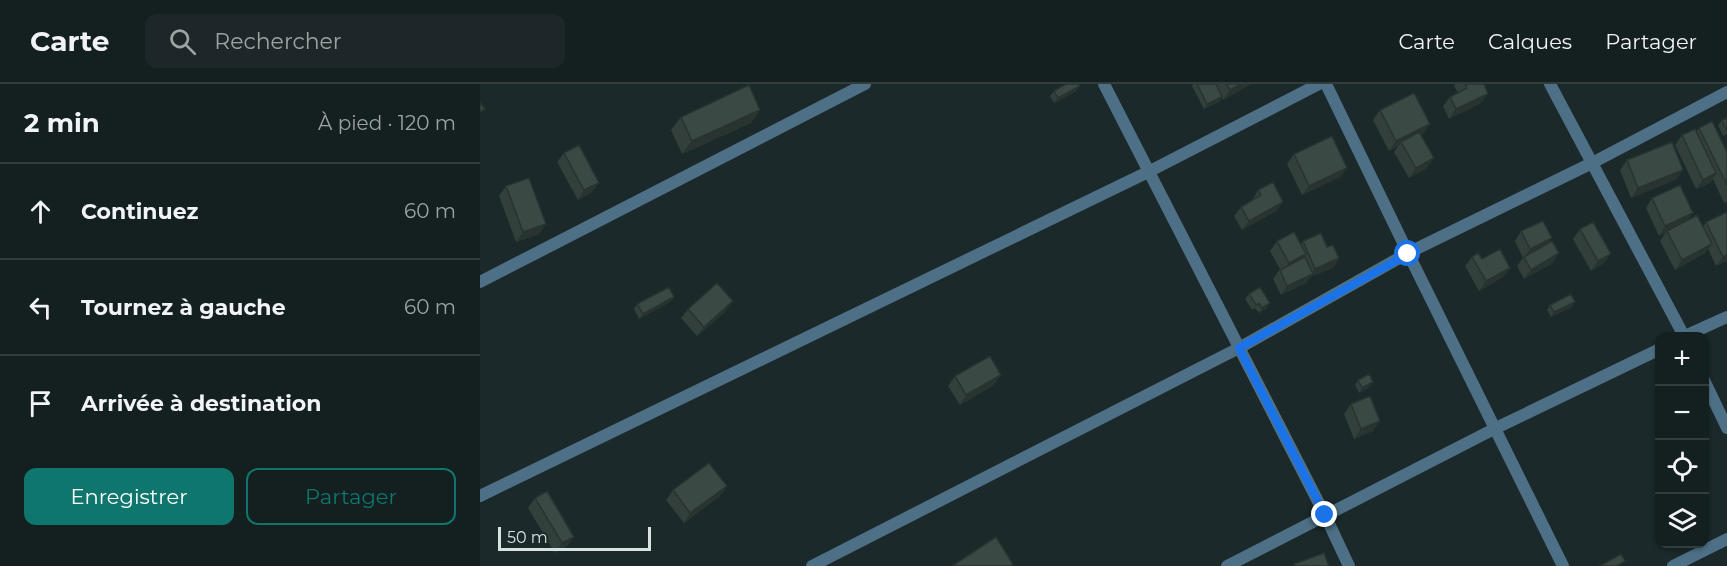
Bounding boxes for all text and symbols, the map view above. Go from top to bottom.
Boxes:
search box [145,14,565,68]
text: Carte [30,24,109,58]
icon: search [166,25,199,58]
text: Rechercher [214,28,342,55]
text: Carte [1398,29,1455,54]
text: Calques [1488,29,1572,54]
text: Partager [1605,29,1697,54]
text: 2 min [24,107,100,139]
text: À pied · 120 m [318,111,456,135]
icon: ahead [24,195,57,228]
text: Continuez [81,198,198,225]
text: 60 m [404,199,456,223]
route start [1394,240,1420,266]
icon: left [24,291,57,324]
text: Tournez à gauche [81,294,286,321]
text: 60 m [404,295,456,319]
map controls [1655,332,1709,548]
button: + [1655,332,1709,386]
button: − [1655,386,1709,440]
icon: arrive [24,387,57,420]
text: Arrivée à destination [81,390,321,417]
button: locate [1655,440,1709,494]
button: Enregistrer [24,468,234,525]
button: Partager [246,468,456,525]
button: layers [1655,494,1709,548]
route end [1311,501,1337,527]
scale bar [498,524,651,552]
text: 50 m [507,528,548,547]

